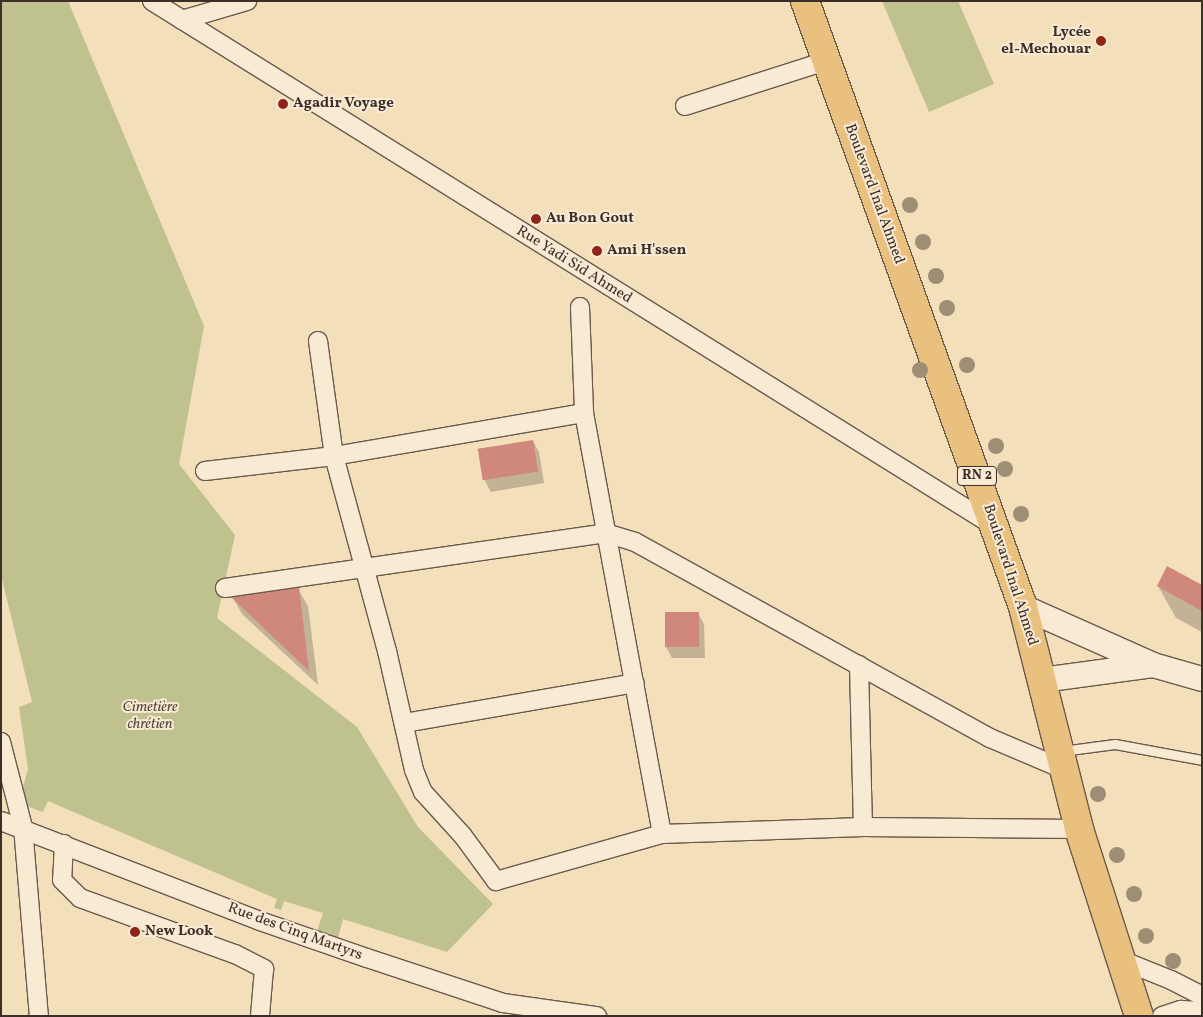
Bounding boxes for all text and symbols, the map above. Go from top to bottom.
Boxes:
place label: Lycée el-Mechouar [1001,23,1091,58]
marker: Lycée el-Mechouar [1095,35,1107,47]
place label: Agadir Voyage [293,95,394,113]
marker: Agadir Voyage [277,98,289,110]
street label: Boulevard Inal Ahmed [840,121,908,267]
place label: Au Bon Gout [546,210,634,228]
marker: Au Bon Gout [530,213,542,225]
street label: Rue Yadi Sid Ahmed [513,222,635,308]
place label: Ami H'ssen [607,242,686,260]
marker: Ami H'ssen [591,245,603,257]
road number: RN 2 [956,464,998,488]
street label: Boulevard Inal Ahmed [979,502,1041,648]
park label: Cimetière chrétien [123,698,177,733]
street label: Rue des Cinq Martyrs [225,899,365,965]
place label: New Look [145,923,213,941]
marker: New Look [129,926,141,938]

